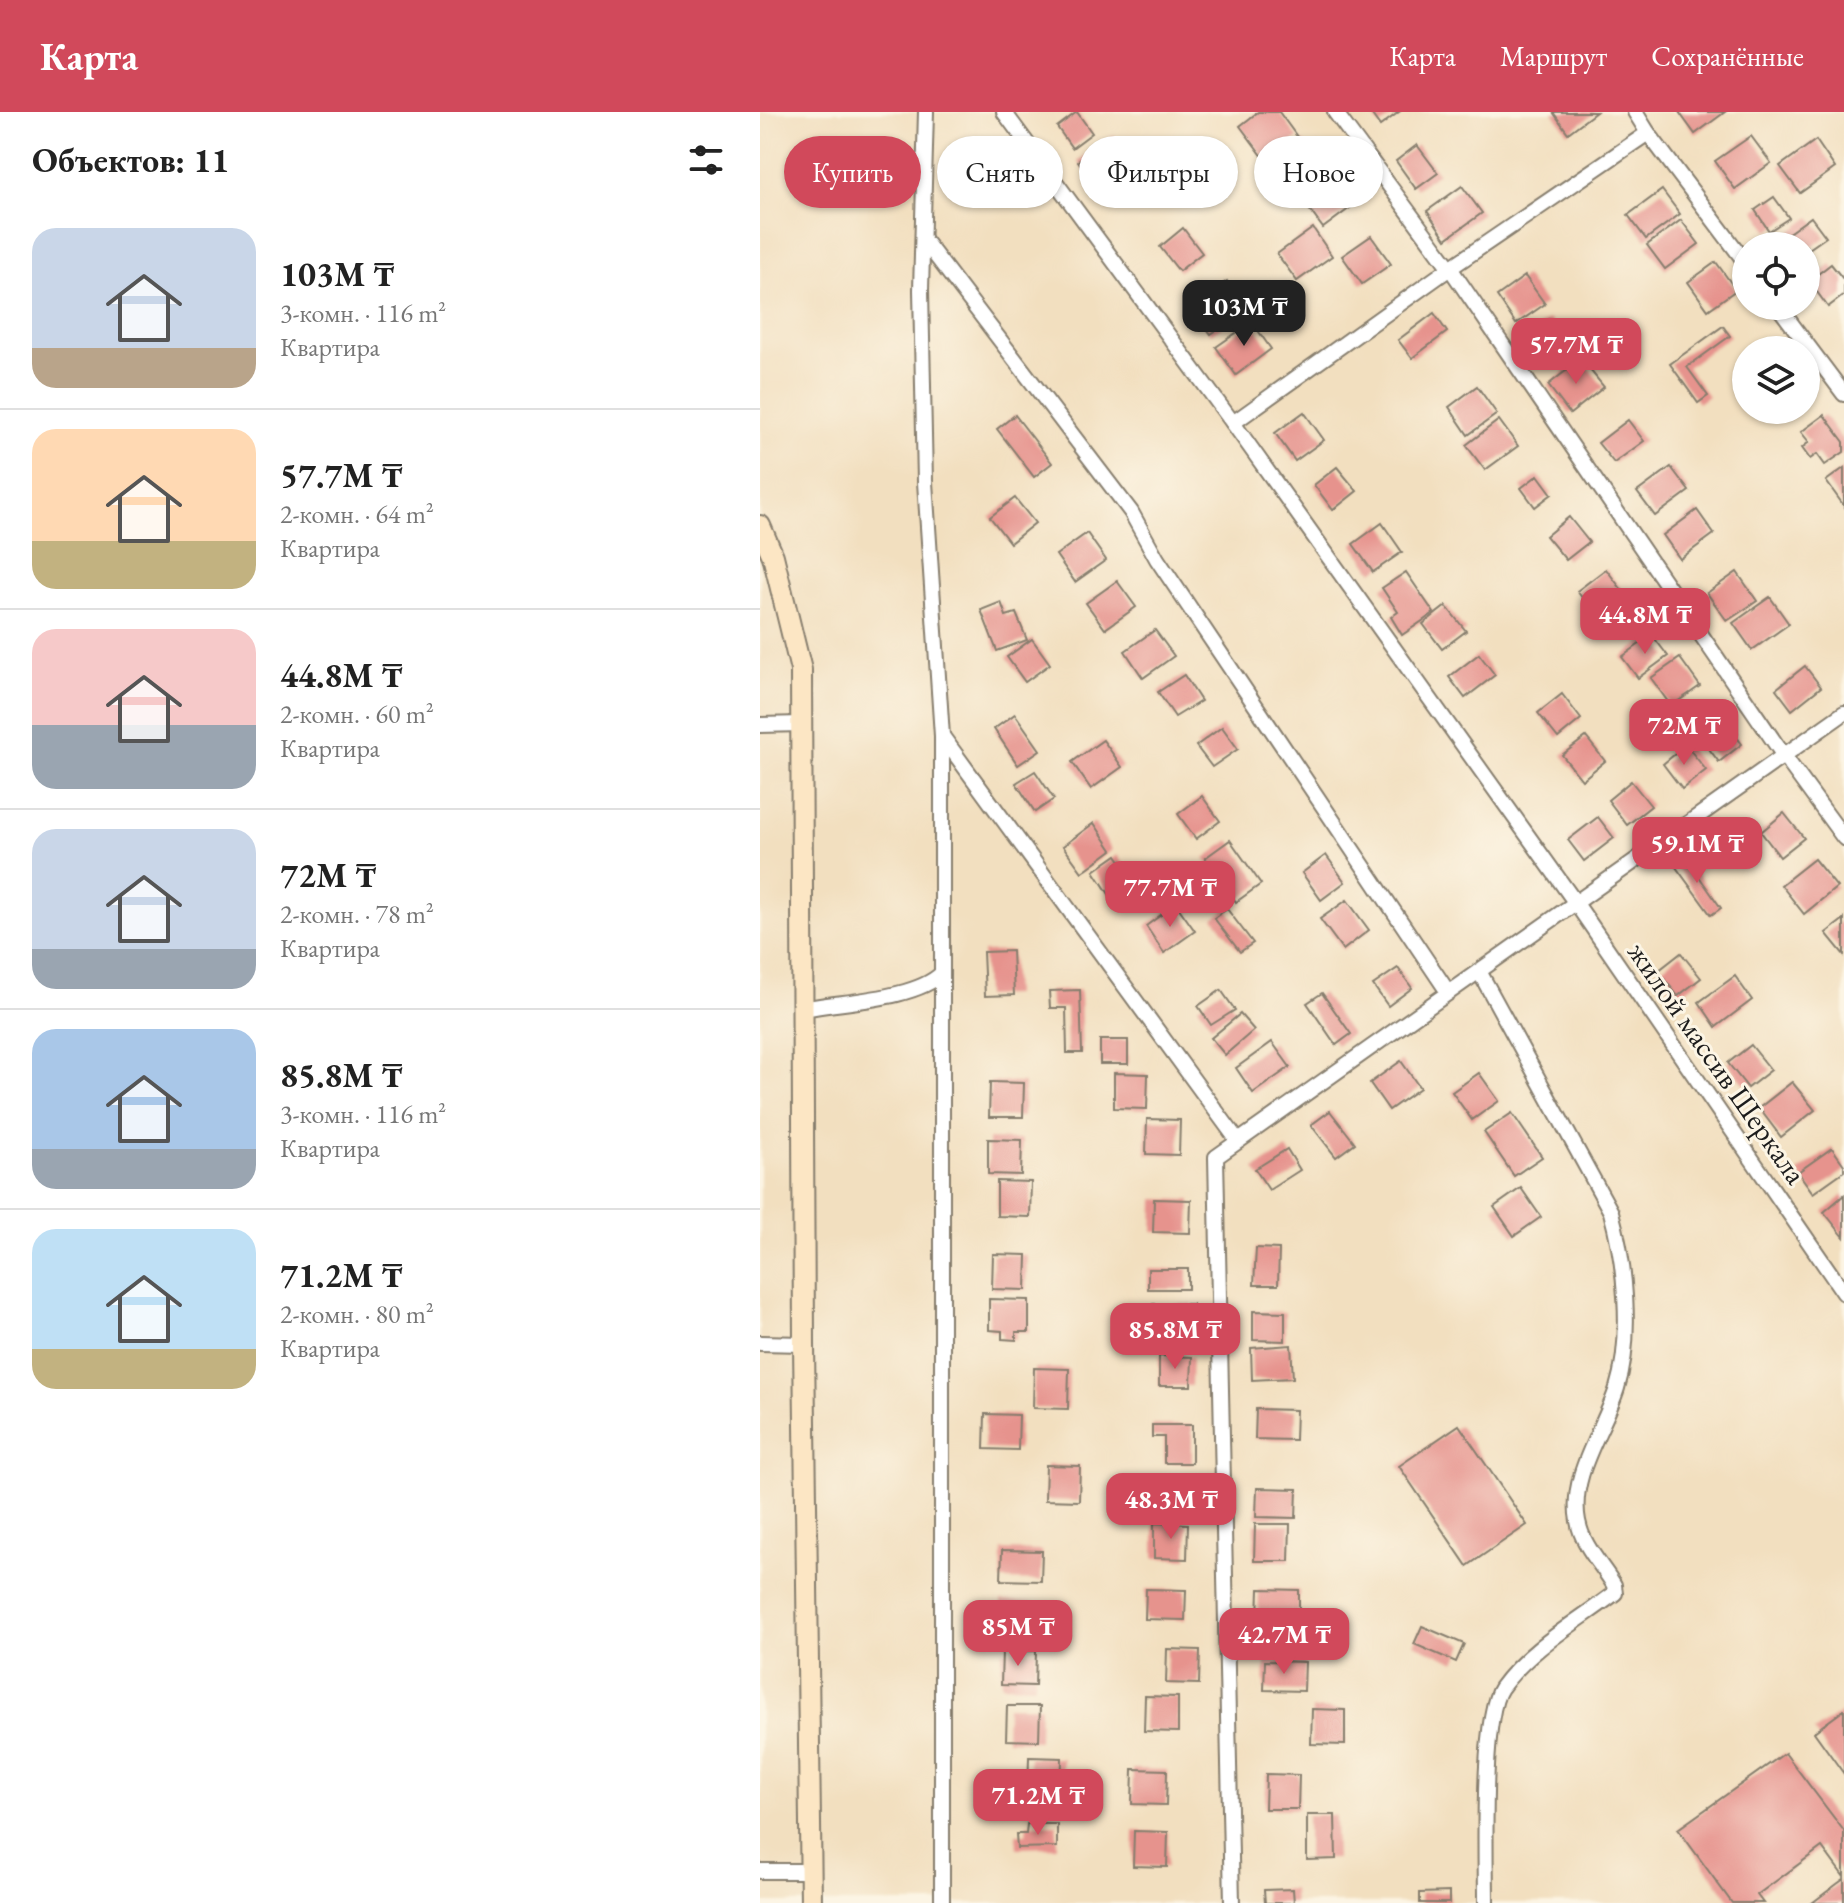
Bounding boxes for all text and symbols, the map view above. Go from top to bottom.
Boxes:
text: Карта [40,32,138,81]
text: Карта [1389,38,1456,74]
text: Маршрут [1500,38,1607,74]
text: Сохранённые [1651,38,1804,74]
chip: Купить [784,136,921,208]
chip: Снять [937,136,1063,208]
chip: Фильтры [1079,136,1238,208]
chip: Новое [1254,136,1383,208]
text: Объектов: 11 [32,138,229,182]
icon: filters [684,138,728,182]
map controls [1732,232,1820,424]
button: locate [1732,232,1820,320]
text: 103M ₸ [280,252,394,296]
icon: home [96,260,192,356]
pin: 103M ₸ [1179,280,1309,348]
text: 103M ₸ [1200,289,1288,323]
text: 3-комн. · 116 m² [280,296,446,330]
pin: 57.7M ₸ [1502,318,1650,386]
text: 57.7M ₸ [1529,327,1623,361]
text: Квартира [280,330,380,364]
button: layers [1732,336,1820,424]
text: 57.7M ₸ [280,453,402,497]
icon: home [96,461,192,557]
text: 2-комн. · 64 m² [280,497,434,531]
text: Квартира [280,531,380,565]
pin: 44.8M ₸ [1571,588,1719,656]
text: 44.8M ₸ [1598,597,1692,631]
text: 44.8M ₸ [280,653,402,697]
icon: home [96,661,192,757]
text: 2-комн. · 60 m² [280,697,434,731]
pin: 72M ₸ [1628,699,1740,767]
text: 72M ₸ [1647,708,1721,742]
text: Квартира [280,731,380,765]
pin: 59.1M ₸ [1623,817,1771,885]
text: 59.1M ₸ [1650,826,1744,860]
text: 72M ₸ [280,853,376,897]
icon: home [96,861,192,957]
pin: 77.7M ₸ [1096,861,1244,929]
text: 77.7M ₸ [1123,870,1217,904]
text: 2-комн. · 78 m² [280,897,434,931]
text: Квартира [280,931,380,965]
street label: жилой массив Шеркала [1619,934,1816,1192]
text: 85.8M ₸ [280,1053,402,1097]
icon: home [96,1061,192,1157]
text: 3-комн. · 116 m² [280,1097,446,1131]
text: Квартира [280,1131,380,1165]
text: 71.2M ₸ [280,1253,402,1297]
icon: home [96,1261,192,1357]
text: 2-комн. · 80 m² [280,1297,434,1331]
pin: 85.8M ₸ [1101,1303,1249,1371]
text: 85.8M ₸ [1128,1312,1222,1346]
text: Квартира [280,1331,380,1365]
pin: 48.3M ₸ [1097,1473,1245,1541]
text: 48.3M ₸ [1124,1482,1218,1516]
pin: 85M ₸ [962,1600,1074,1668]
pin: 42.7M ₸ [1210,1608,1358,1676]
text: 85M ₸ [981,1609,1055,1643]
text: 42.7M ₸ [1237,1617,1331,1651]
pin: 71.2M ₸ [964,1769,1112,1837]
text: 71.2M ₸ [991,1778,1085,1812]

